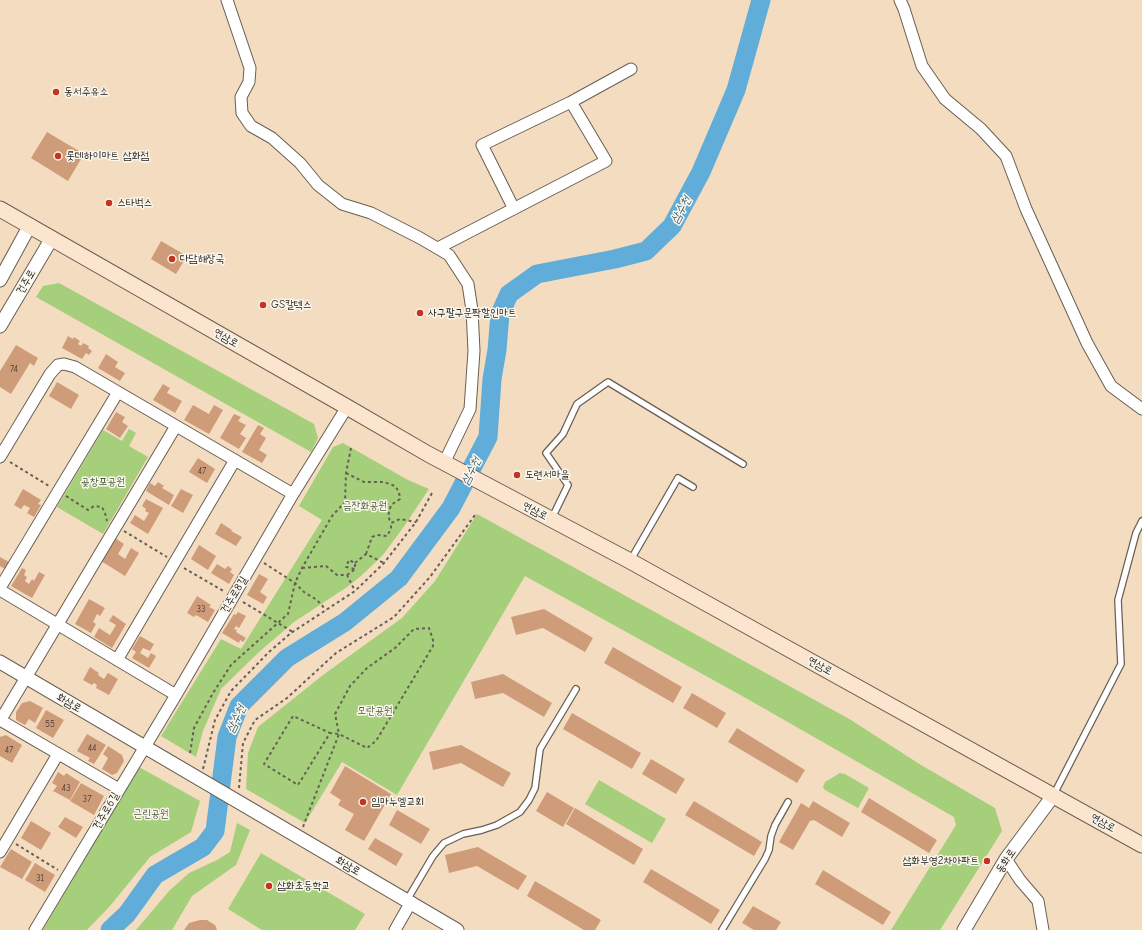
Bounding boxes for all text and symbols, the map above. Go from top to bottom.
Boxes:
place label: 동서주유소 [64,85,108,99]
marker: 동서주유소 [51,87,61,97]
place label: 롯데하이마트 삼화점 [66,149,149,163]
marker: 롯데하이마트 삼화점 [53,151,63,161]
water label: 삼수천 [668,194,694,226]
place label: 스타벅스 [117,196,152,210]
marker: 스타벅스 [104,198,114,208]
place label: 다담해장국 [180,252,224,266]
marker: 다담해장국 [167,254,177,264]
street label: 건주로 [14,267,38,297]
place label: GS칼텍스 [271,298,312,312]
marker: GS칼텍스 [258,300,268,310]
place label: 사구팔구문짝할인마트 [428,306,517,320]
marker: 사구팔구문짝할인마트 [415,308,425,318]
street label: 연삼로 [211,326,241,350]
house number: 74 [10,364,18,374]
water label: 삼수천 [458,455,484,487]
house number: 47 [198,466,206,476]
place label: 도련서마을 [525,468,569,482]
marker: 도련서마을 [512,470,522,480]
park label: 곶창포공원 [81,475,125,489]
park label: 금잔화공원 [343,499,387,513]
street label: 연삼로 [520,499,550,523]
street label: 건주로8길 [218,574,250,616]
house number: 33 [196,604,206,614]
street label: 연삼로 [805,654,835,678]
street label: 화삼로 [54,691,84,715]
water label: 삼수천 [223,703,249,735]
park label: 모란공원 [357,704,393,718]
house number: 55 [45,719,55,729]
house number: 44 [88,743,96,753]
house number: 47 [5,745,13,755]
house number: 43 [62,783,70,793]
street label: 건주로6길 [90,790,122,832]
house number: 37 [83,794,91,804]
place label: 임마누엘교회 [371,795,424,809]
marker: 임마누엘교회 [358,797,368,807]
park label: 근린공원 [133,807,169,821]
street label: 연삼로 [1088,811,1118,835]
street label: 동화로 [993,846,1019,876]
street label: 화삼로 [333,854,363,878]
place label: 삼화부영2차아파트 [902,854,979,868]
marker: 삼화부영2차아파트 [982,856,992,866]
house number: 31 [36,873,44,883]
place label: 삼화초등학교 [277,879,330,893]
marker: 삼화초등학교 [264,881,274,891]

